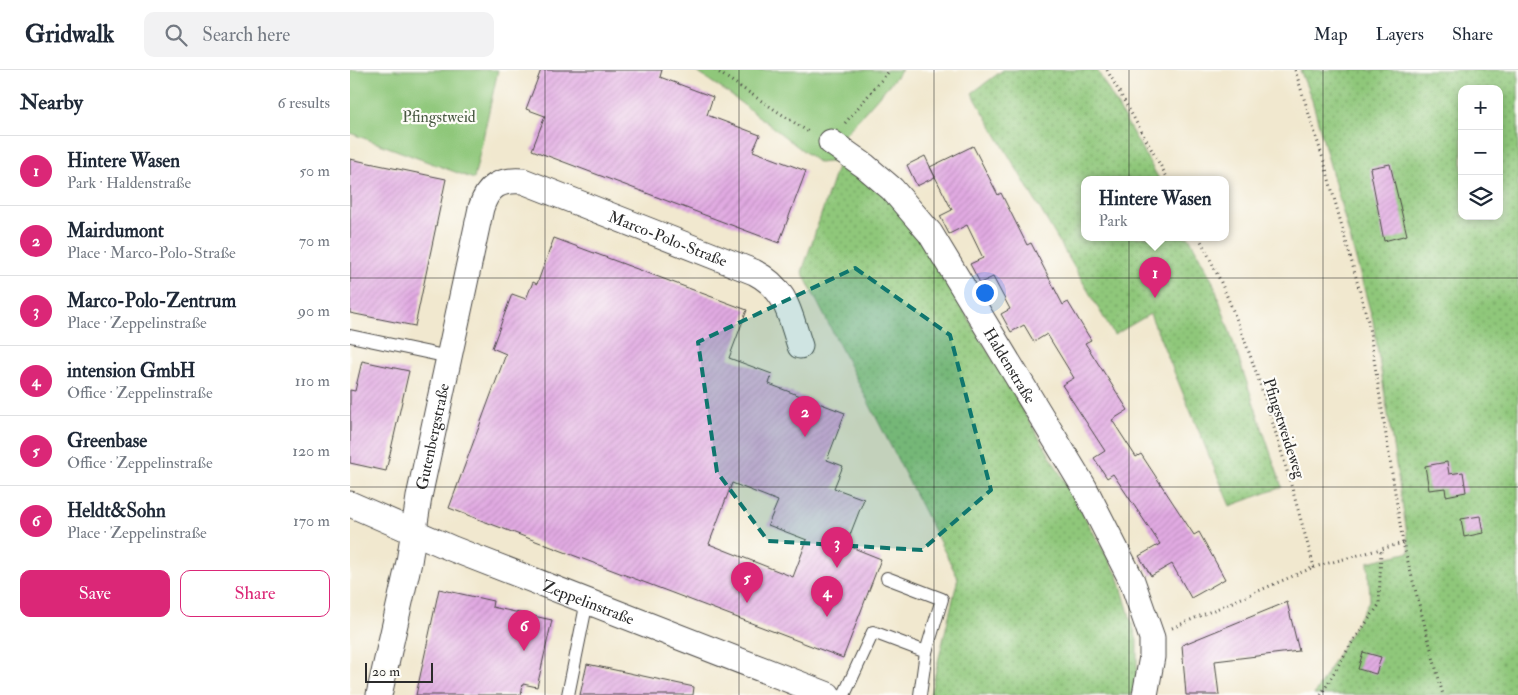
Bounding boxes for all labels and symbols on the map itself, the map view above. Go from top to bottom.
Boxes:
park label: Pfingstweid [402,107,476,127]
street label: Marco-Polo-Straße [606,207,730,272]
pin: 1 [1139,257,1171,298]
your location [972,280,998,306]
street label: Haldenstraße [979,324,1040,408]
street label: Pfingstweideweg [1258,376,1310,482]
street label: Gutenbergstraße [412,381,454,492]
pin: 2 [789,396,821,437]
pin: 3 [821,527,853,568]
pin: 5 [731,562,763,603]
street label: Zeppelinstraße [540,576,637,630]
pin: 4 [811,576,843,617]
pin: 6 [508,610,540,651]
scale bar [365,660,432,683]

